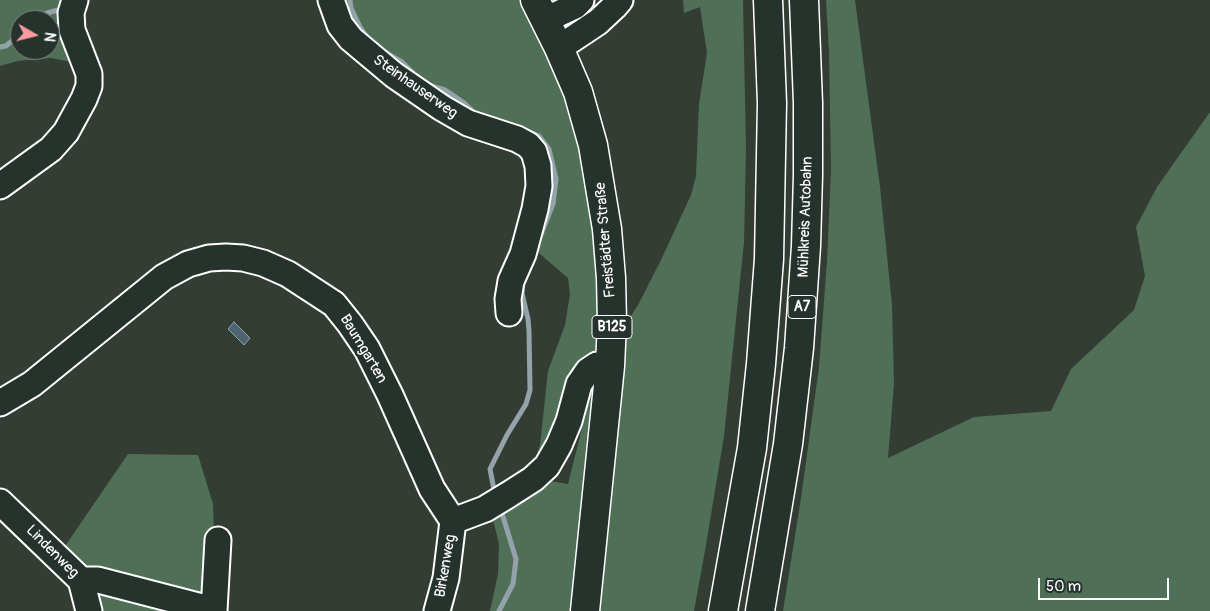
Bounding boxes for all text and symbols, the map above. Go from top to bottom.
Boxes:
north arrow [10,10,60,60]
text: N [40,31,58,43]
street label: Steinhauserweg [369,51,461,123]
street label: Mühlkreis Autobahn [795,156,817,278]
street label: Freistädter Straße [592,181,620,299]
road number: A7 [788,296,816,318]
street label: Baumgarten [335,311,391,387]
road number: B125 [592,316,632,338]
street label: Lindenweg [22,522,82,582]
street label: Birkenweg [432,533,460,599]
scale bar [1040,568,1171,600]
text: 50 m [1046,577,1081,596]

